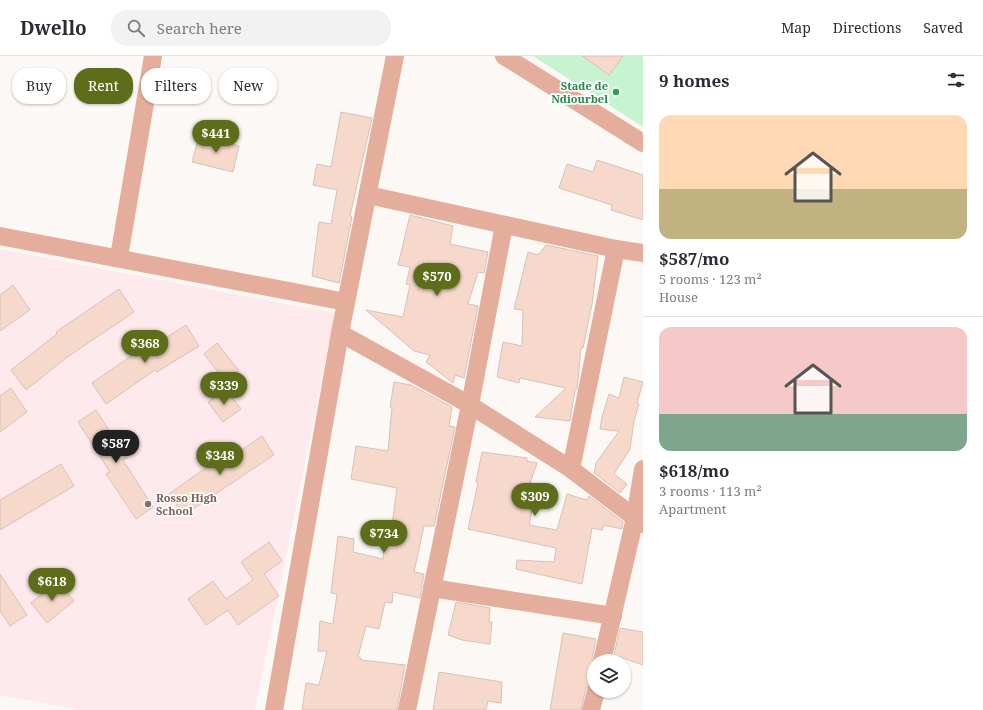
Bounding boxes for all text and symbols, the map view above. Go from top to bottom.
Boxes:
search box [111,10,391,46]
text: Dwello [20,15,87,41]
icon: search [125,17,147,39]
text: Search here [157,18,242,38]
text: Map [781,18,811,37]
text: Directions [833,18,901,37]
text: Saved [923,18,963,37]
chip: Buy [12,68,66,104]
chip: Rent [74,68,133,104]
chip: Filters [141,68,211,104]
chip: New [219,68,277,104]
text: 9 homes [659,69,729,92]
icon: filters [945,69,967,91]
place label: Stade de Ndiourbel [551,78,608,106]
marker: Stade de Ndiourbel [611,87,621,97]
pin: $441 [192,120,240,154]
text: $441 [201,124,231,142]
icon: home [777,141,849,213]
text: $587/mo [659,247,730,270]
pin: $570 [413,263,461,297]
text: $570 [422,267,452,285]
text: 5 rooms · 123 m² [659,270,762,288]
text: House [659,288,698,306]
pin: $368 [121,330,169,364]
text: $368 [130,334,160,352]
icon: home [777,353,849,425]
pin: $339 [200,372,248,406]
text: $339 [209,376,239,394]
pin: $587 [92,430,140,464]
text: $587 [101,434,131,452]
pin: $348 [196,442,244,476]
text: $348 [205,446,235,464]
text: $618/mo [659,459,730,482]
text: 3 rooms · 113 m² [659,482,762,500]
pin: $309 [511,483,559,517]
text: $309 [520,487,550,505]
place label: Rosso High School [156,490,218,518]
marker: Rosso High School [143,499,153,509]
text: Apartment [659,500,726,518]
pin: $734 [360,520,408,554]
text: $734 [369,524,399,542]
pin: $618 [28,568,76,602]
text: $618 [37,572,67,590]
map controls [587,654,631,698]
button: layers [587,654,631,698]

